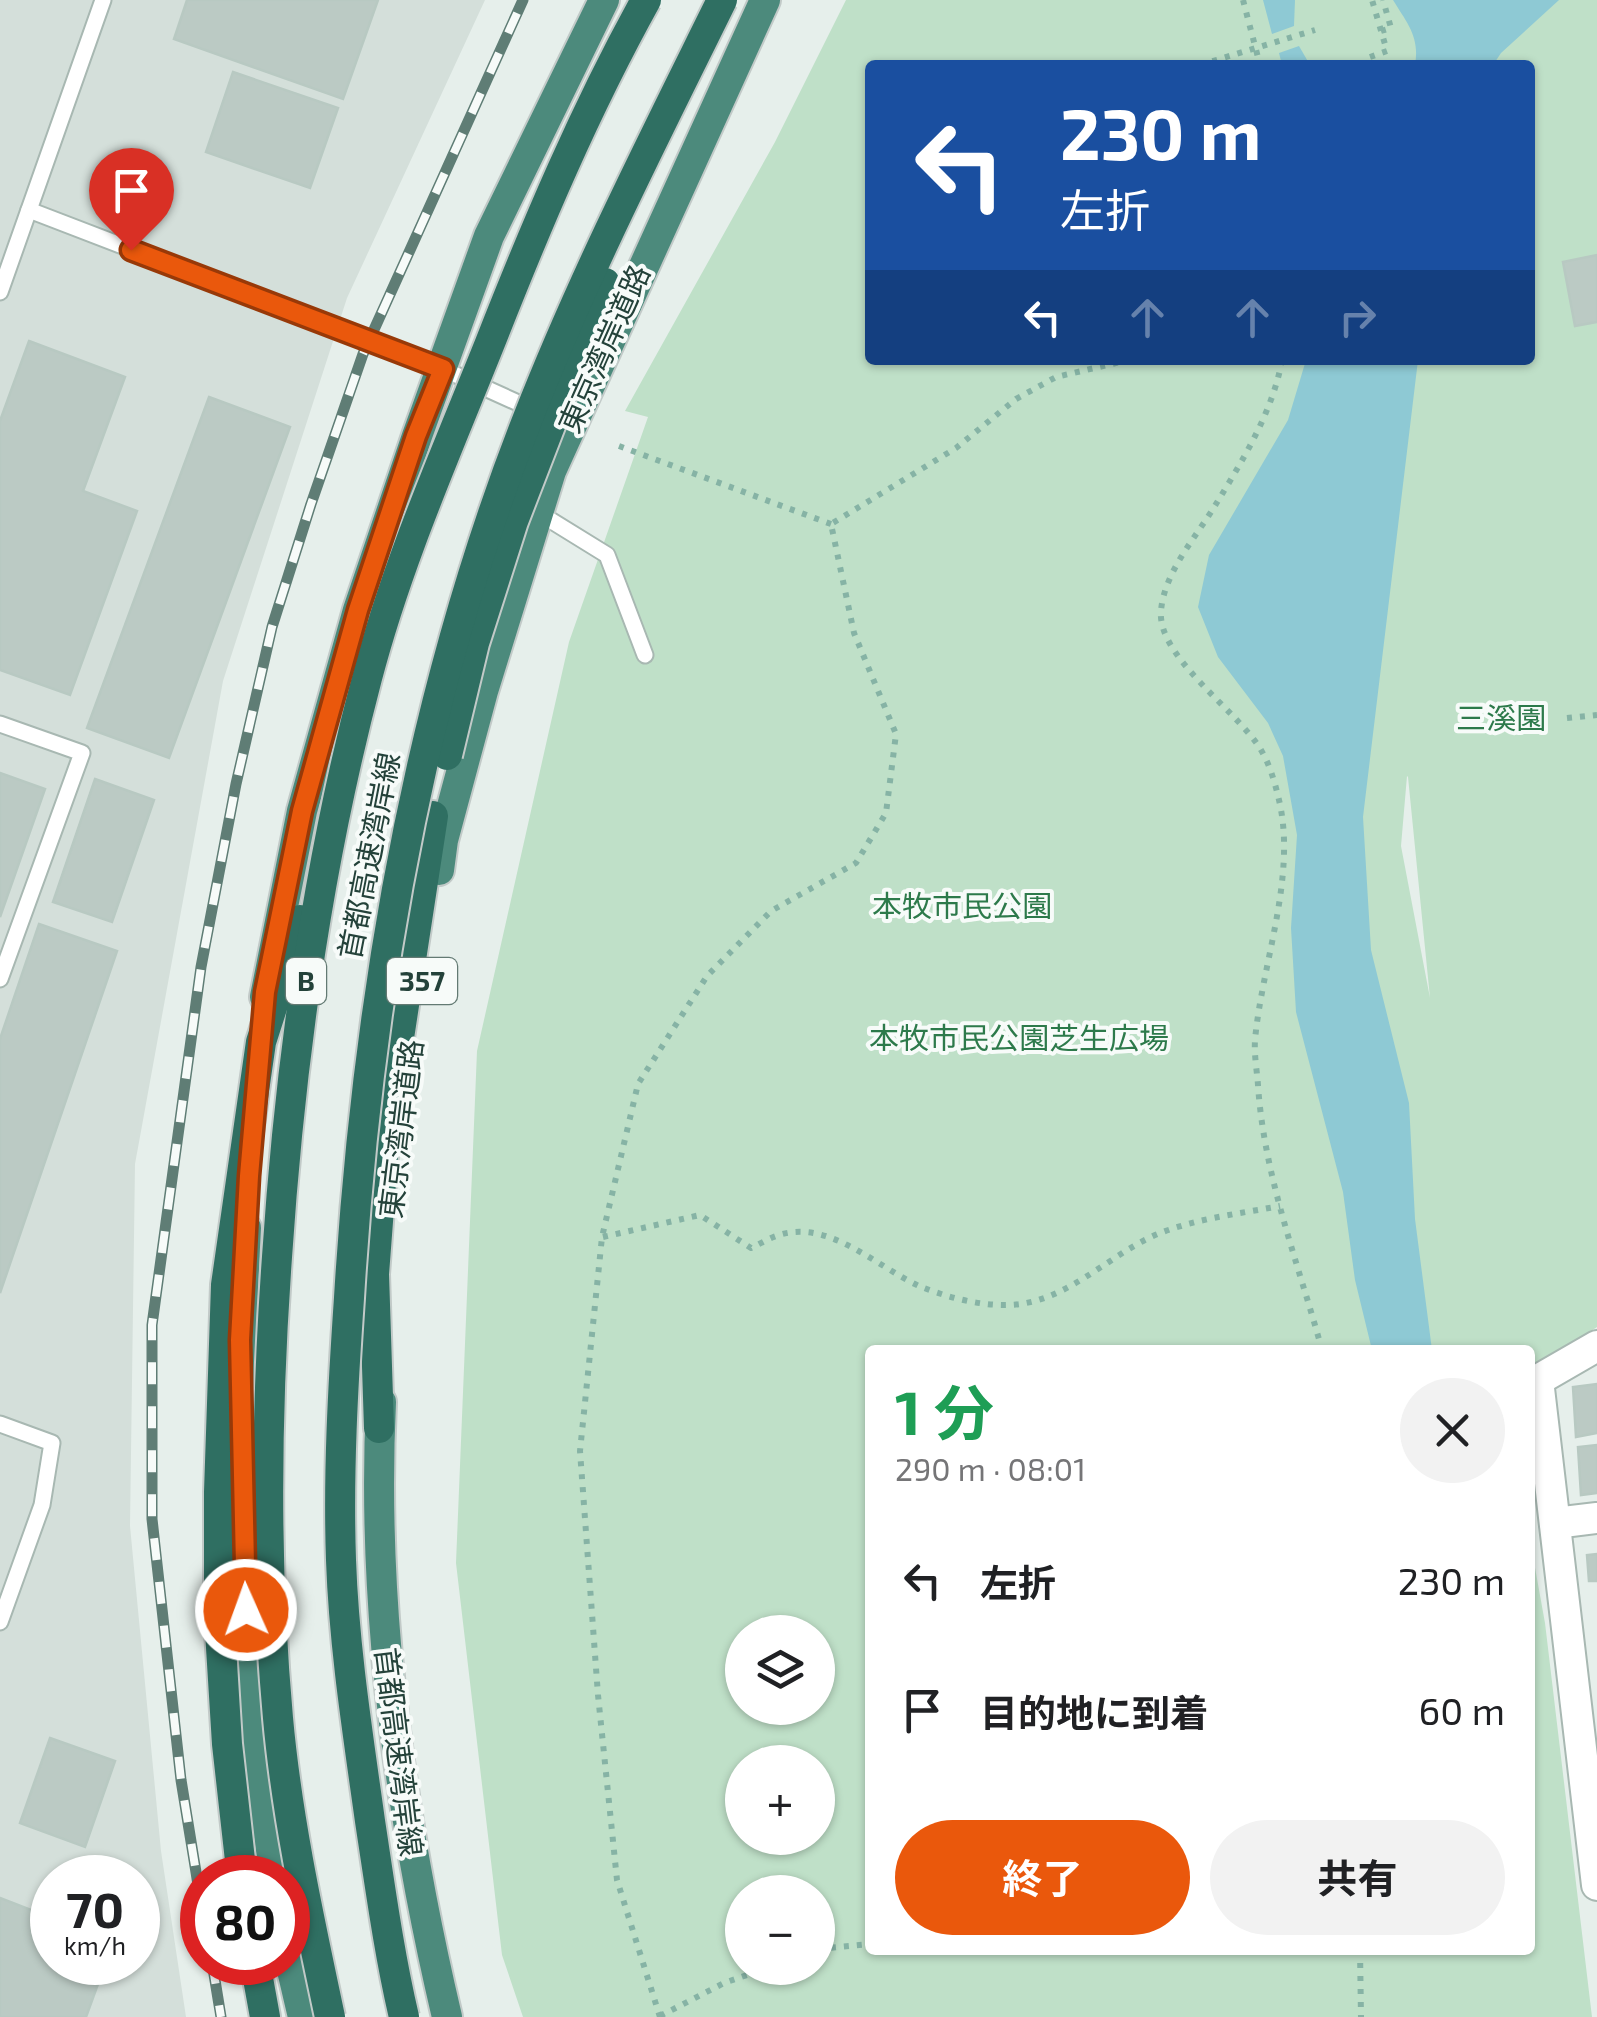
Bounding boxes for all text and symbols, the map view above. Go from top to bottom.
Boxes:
text: 230 m [1060,90,1261,174]
icon: left [895,100,1025,230]
pin [89,148,174,251]
icon: arrive [104,163,159,218]
text: 左折 [1060,182,1150,236]
street label: 東京湾岸道路 [550,259,656,438]
icon: left [1015,290,1070,345]
icon: ahead [1120,290,1175,345]
icon: ahead [1225,290,1280,345]
icon: right [1330,290,1385,345]
park label: 三溪園 [1456,699,1546,735]
street label: 首都高速湾岸線 [330,749,406,962]
park label: 本牧市民公園 [872,887,1052,923]
road number: B [286,958,326,1004]
road number: 357 [387,958,457,1004]
park label: 本牧市民公園芝生広場 [869,1019,1169,1055]
street label: 東京湾岸道路 [371,1037,429,1220]
text: 1 分 [895,1375,994,1447]
button: close [1400,1378,1505,1483]
text: 290 m · 08:01 [895,1449,1086,1487]
icon: left [895,1553,950,1608]
text: 230 m [1398,1557,1505,1603]
position arrow [194,1558,298,1662]
text: 左折 [980,1559,1056,1605]
map controls [725,1615,835,1985]
button: layers [725,1615,835,1725]
street label: 首都高速湾岸線 [369,1645,431,1858]
icon: arrive [895,1683,950,1738]
text: 60 m [1419,1687,1505,1733]
text: 目的地に到着 [980,1689,1208,1735]
button: + [725,1745,835,1855]
button: 終了 [895,1820,1190,1935]
button: 共有 [1210,1820,1505,1935]
speed limit sign: 80 [180,1855,310,1985]
button: − [725,1875,835,1985]
text: 70 [66,1878,124,1938]
text: km/h [64,1930,126,1960]

